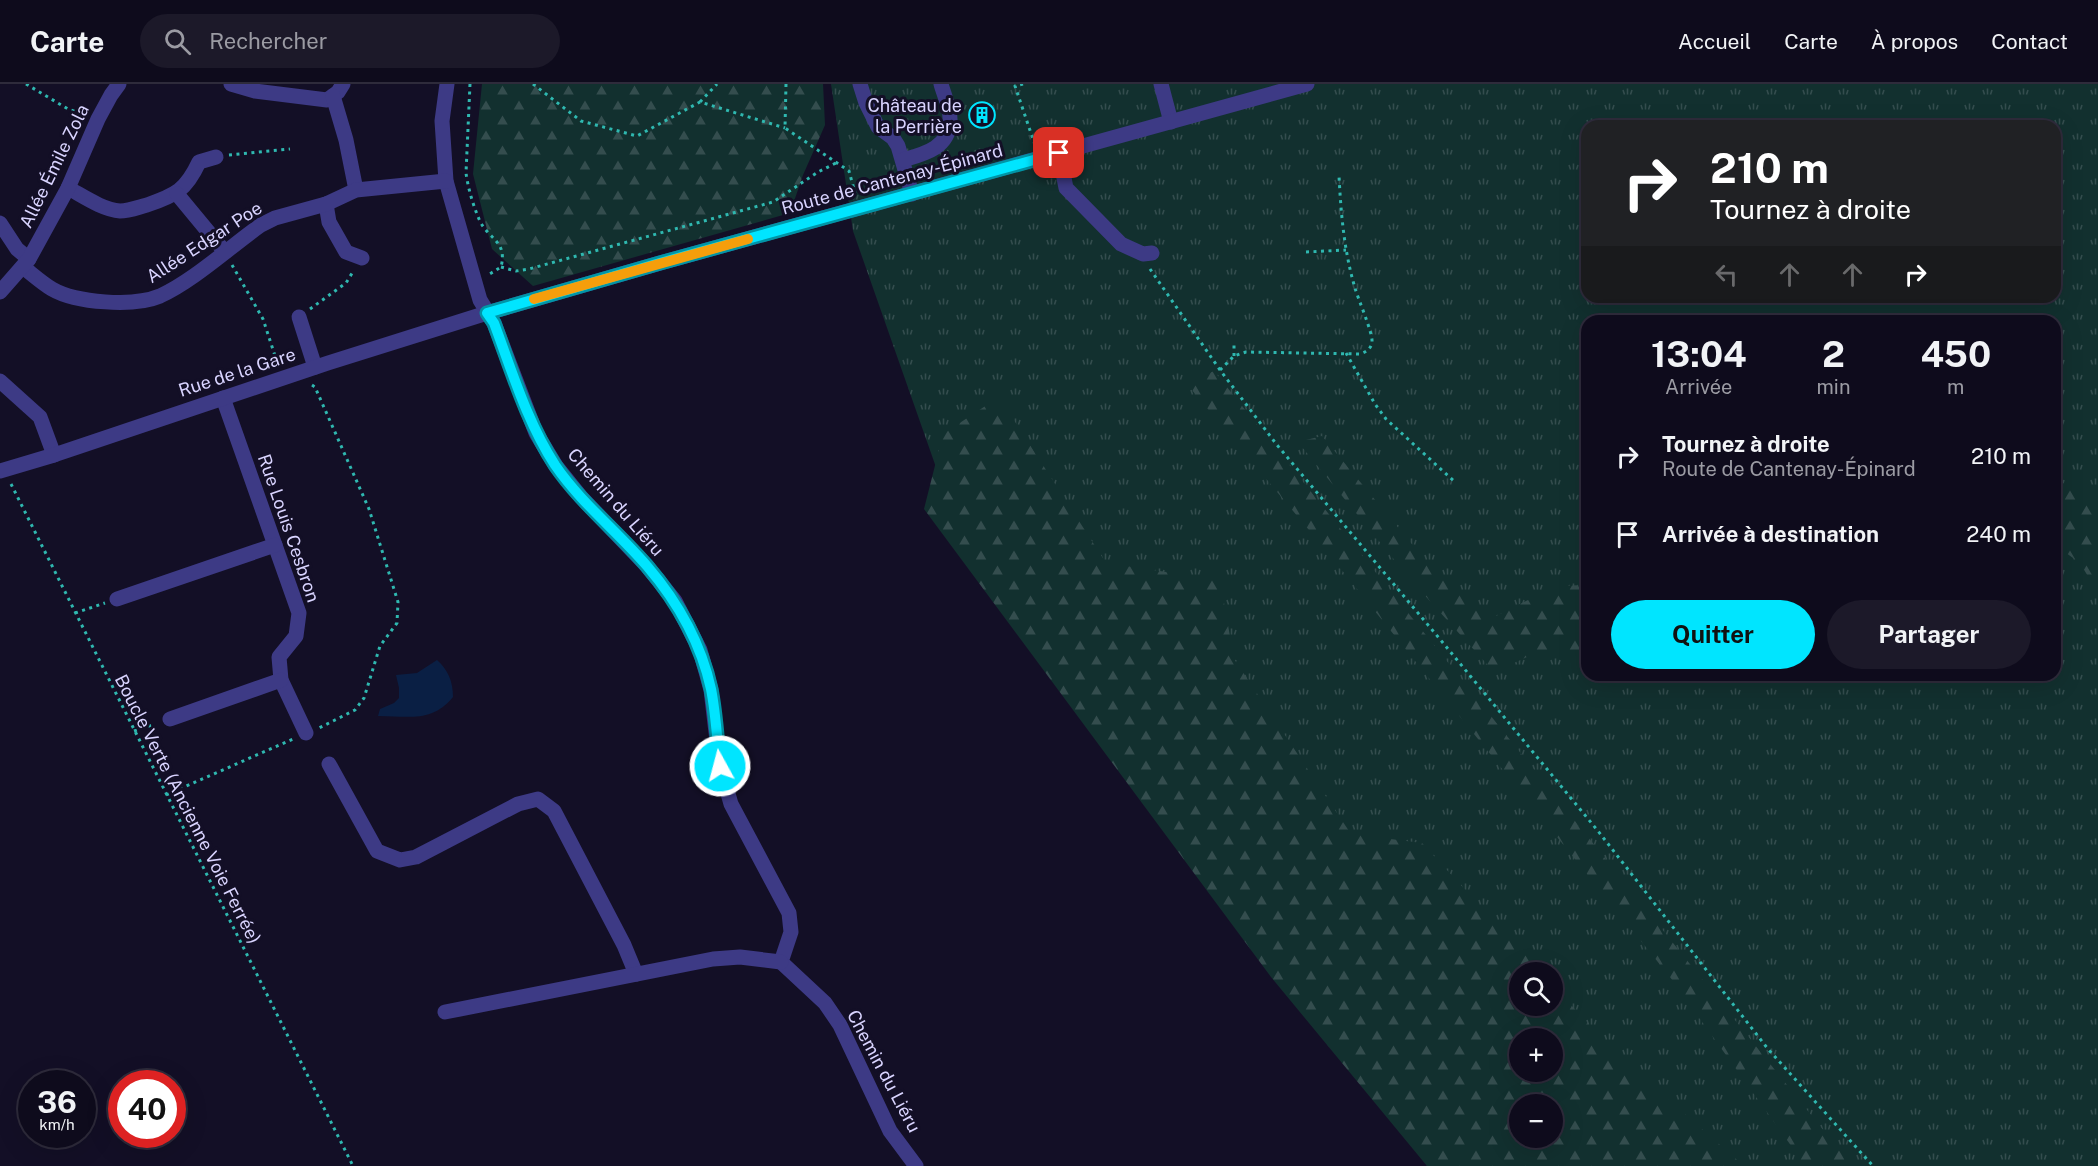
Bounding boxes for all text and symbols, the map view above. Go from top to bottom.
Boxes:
search box [140,14,560,68]
text: Carte [30,25,104,58]
icon: search [161,25,194,58]
text: Rechercher [209,28,327,54]
text: Accueil [1678,29,1751,54]
text: Carte [1784,29,1838,54]
text: À propos [1871,29,1958,54]
text: Contact [1991,29,2068,54]
place label: Château de la Perrière [867,95,962,137]
street label: Allée Émile Zola [14,100,93,231]
building icon: Château de la Perrière [967,100,997,130]
pin [1033,127,1084,178]
icon: arrive [1042,136,1075,169]
street label: Route de Cantenay-Épinard [779,138,1005,219]
text: 210 m [1710,143,1829,192]
icon: right [1611,144,1689,222]
text: Tournez à droite [1710,193,1911,225]
street label: Allée Edgar Poe [142,197,266,287]
icon: left [1710,258,1743,291]
icon: ahead [1773,258,1806,291]
icon: ahead [1836,258,1869,291]
icon: right [1899,258,1932,291]
text: 13:04 [1651,333,1747,375]
text: 2 [1822,333,1845,375]
text: 450 [1920,333,1991,375]
street label: Rue de la Gare [176,343,298,401]
text: Arrivée [1665,375,1732,399]
text: min [1817,375,1850,399]
text: m [1947,375,1964,399]
text: Tournez à droite [1662,431,1830,457]
icon: right [1611,440,1644,473]
text: 210 m [1971,443,2031,469]
street label: Chemin du Liéru [564,444,668,560]
street label: Rue Louis Cesbron [254,451,324,605]
text: Route de Cantenay-Épinard [1662,457,1916,481]
icon: arrive [1611,518,1644,551]
text: Arrivée à destination [1662,521,1879,547]
text: 240 m [1966,521,2031,547]
button: Quitter [1611,600,1815,669]
button: Partager [1827,600,2031,669]
street label: Boucle Verte (Ancienne Voie Ferrée) [111,671,265,947]
position arrow [688,734,752,798]
map controls [1509,962,1563,1148]
button: search [1509,962,1563,1016]
street label: Chemin du Liéru [843,1006,925,1136]
button: + [1509,1028,1563,1082]
speed limit sign: 40 [108,1070,186,1148]
text: 36 [37,1084,77,1120]
button: − [1509,1094,1563,1148]
text: km/h [39,1116,75,1133]

